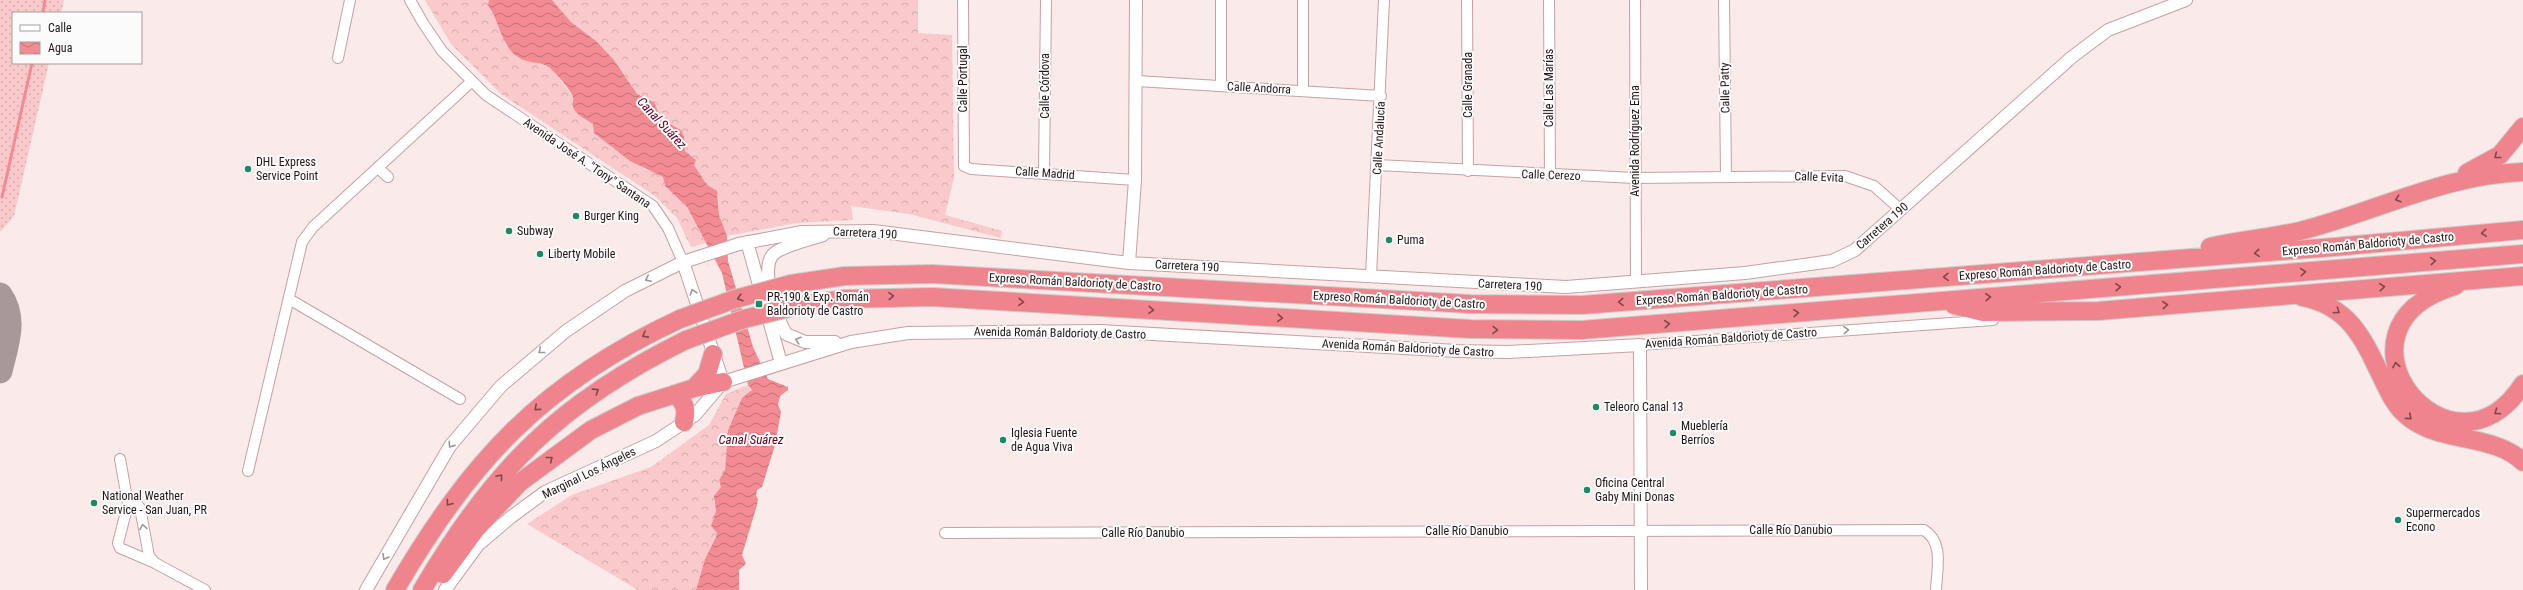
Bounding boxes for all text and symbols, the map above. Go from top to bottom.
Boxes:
legend [12,12,142,64]
text: Calle [48,21,72,35]
text: Agua [48,41,73,55]
street label: Calle Portugal [956,46,970,112]
street label: Calle Las Marías [1542,49,1556,127]
street label: Calle Granada [1461,52,1475,118]
street label: Calle Córdova [1038,53,1052,119]
street label: Calle Patty [1718,62,1732,114]
street label: Calle Andorra [1227,79,1292,97]
street label: Avenida Rodríguez Ema [1628,85,1642,197]
water label: Canal Suárez [634,94,690,152]
street label: Calle Andalucía [1370,101,1388,175]
street label: Avenida José A. "Tony" Santana [521,115,654,211]
one-way arrow [2495,151,2502,158]
place label: DHL Express Service Point [256,155,319,183]
marker: DHL Express Service Point [243,164,253,174]
street label: Calle Madrid [1015,164,1075,182]
street label: Calle Cerezo [1521,167,1581,183]
street label: Calle Evita [1794,169,1844,185]
one-way arrow [2394,194,2401,203]
street label: Carretera 190 [1853,200,1911,252]
place label: Burger King [584,209,639,223]
marker: Burger King [571,211,581,221]
place label: Subway [517,224,553,238]
street label: Carretera 190 [833,224,898,242]
marker: Subway [504,226,514,236]
one-way arrow [2481,229,2487,238]
street label: Expreso Román Baldorioty de Castro [2281,230,2455,258]
place label: Puma [1397,233,1424,247]
marker: Puma [1384,235,1394,245]
place label: Liberty Mobile [548,247,616,261]
marker: Liberty Mobile [535,249,545,259]
one-way arrow [2254,249,2260,258]
street label: Carretera 190 [1155,257,1220,275]
street label: Expreso Román Baldorioty de Castro [1958,257,2132,283]
one-way arrow [2430,257,2436,266]
one-way arrow [2300,268,2306,277]
street label: Expreso Román Baldorioty de Castro [988,270,1162,294]
one-way arrow [1943,273,1949,282]
one-way arrow [645,274,652,282]
street label: Carretera 190 [1478,276,1543,294]
street label: Expreso Román Baldorioty de Castro [1635,282,1809,308]
one-way arrow [2379,282,2385,291]
one-way arrow [2115,283,2121,292]
one-way arrow [689,288,698,295]
street label: Expreso Román Baldorioty de Castro [1312,288,1486,312]
place label: PR-190 & Exp. Román Baldorioty de Castro [767,290,869,318]
one-way arrow [888,292,894,301]
one-way arrow [736,293,743,302]
one-way arrow [1985,293,1991,302]
one-way arrow [1018,297,1024,306]
one-way arrow [1618,298,1624,307]
marker: PR-190 & Exp. Román Baldorioty de Castro [754,299,764,309]
one-way arrow [2162,301,2168,310]
one-way arrow [1148,305,1154,314]
one-way arrow [2333,306,2340,314]
one-way arrow [1793,309,1799,318]
one-way arrow [1277,313,1283,322]
one-way arrow [1664,320,1670,329]
street label: Avenida Román Baldorioty de Castro [974,324,1146,342]
street label: Avenida Román Baldorioty de Castro [1645,325,1817,351]
one-way arrow [1843,325,1849,334]
one-way arrow [1492,326,1498,334]
one-way arrow [641,331,649,338]
one-way arrow [795,336,802,345]
street label: Avenida Román Baldorioty de Castro [1322,337,1494,359]
one-way arrow [538,347,545,354]
one-way arrow [2393,362,2401,368]
one-way arrow [592,388,599,396]
place label: Teleoro Canal 13 [1604,400,1684,414]
marker: Teleoro Canal 13 [1591,402,1601,412]
one-way arrow [534,403,542,411]
one-way arrow [2494,407,2501,414]
one-way arrow [2404,413,2411,420]
place label: Mueblería Berríos [1681,419,1728,447]
place label: Iglesia Fuente de Agua Viva [1011,426,1077,454]
marker: Mueblería Berríos [1668,428,1678,438]
water label: Canal Suárez [718,432,784,447]
marker: Iglesia Fuente de Agua Viva [998,435,1008,445]
one-way arrow [449,441,456,448]
street label: Marginal Los Ángeles [540,443,638,502]
one-way arrow [545,457,552,464]
one-way arrow [495,475,502,482]
place label: Oficina Central Gaby Mini Donas [1595,476,1675,504]
marker: Oficina Central Gaby Mini Donas [1582,485,1592,495]
place label: National Weather Service - San Juan, PR [102,489,208,517]
marker: National Weather Service - San Juan, PR [89,498,99,508]
one-way arrow [447,499,454,506]
place label: Supermercados Econo [2406,506,2480,534]
marker: Supermercados Econo [2393,515,2403,525]
street label: Calle Río Danubio [1749,523,1833,537]
one-way arrow [139,524,148,530]
street label: Calle Río Danubio [1425,524,1509,538]
street label: Calle Río Danubio [1101,526,1185,540]
one-way arrow [382,553,389,560]

